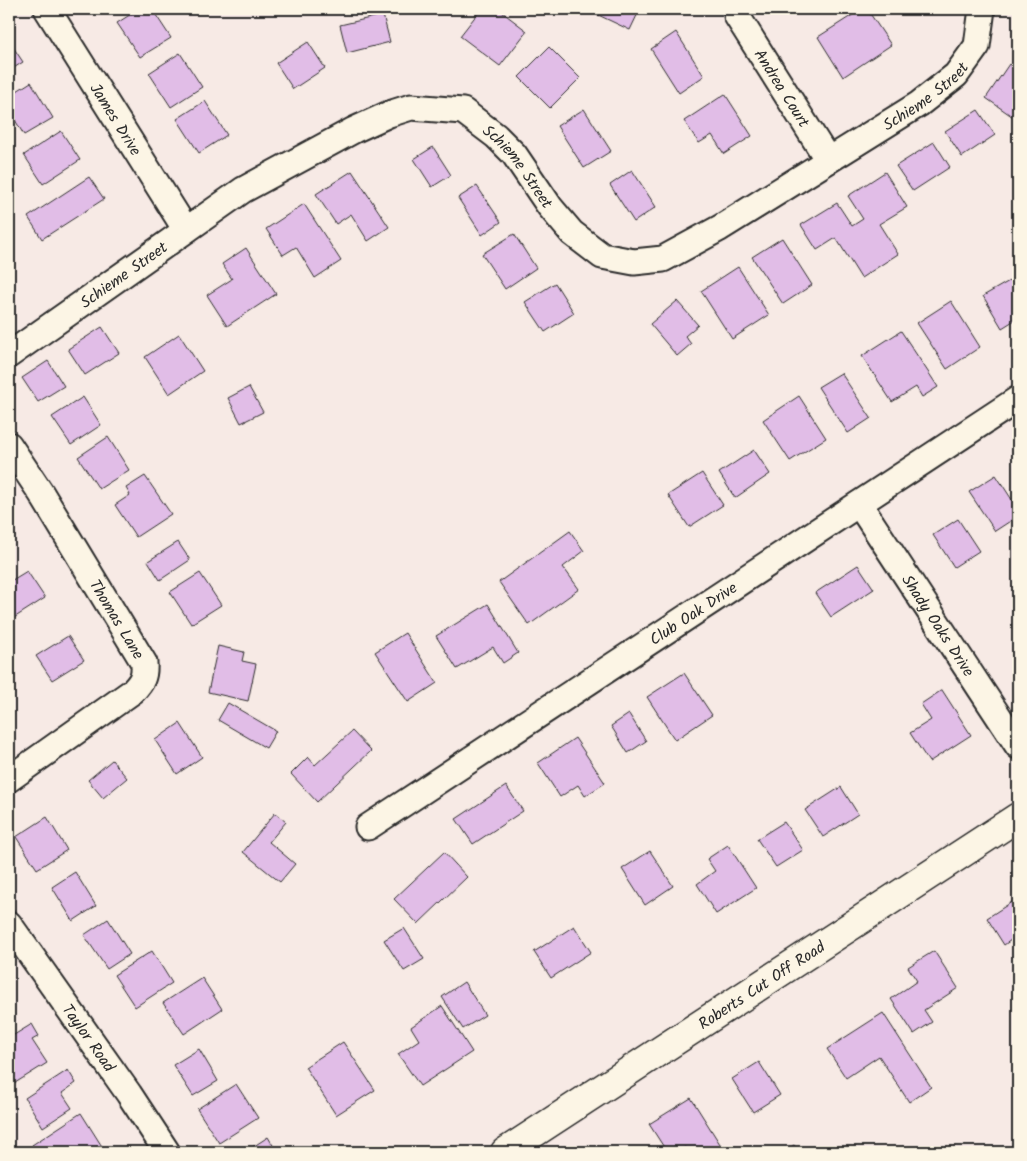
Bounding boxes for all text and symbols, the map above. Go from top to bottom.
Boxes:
street label: Andrea Court [747,44,816,134]
street label: Schieme Street [878,57,976,138]
street label: James Drive [83,79,147,161]
street label: Schieme Street [477,119,559,215]
street label: Schieme Street [75,235,174,315]
street label: Shady Oaks Drive [895,570,980,682]
street label: Thomas Lane [82,575,150,665]
street label: Club Oak Drive [645,576,743,652]
street label: Roberts Cut Off Road [694,935,831,1037]
street label: Taylor Road [55,999,121,1079]

